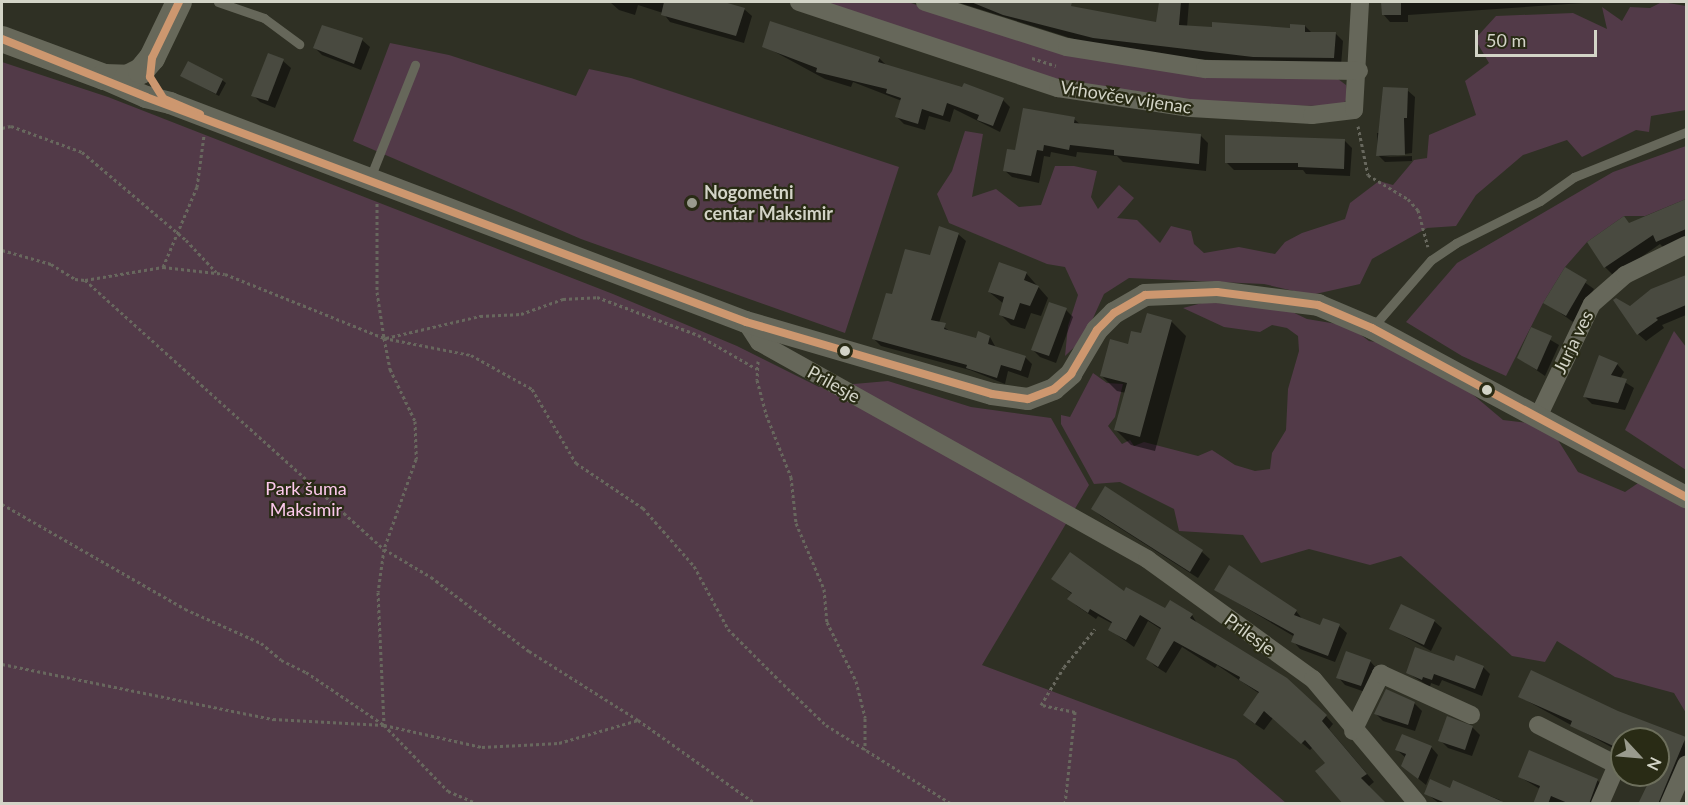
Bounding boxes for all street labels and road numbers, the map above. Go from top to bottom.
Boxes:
street label: Vrhovčev vijenac [1058,76,1194,118]
street label: Jurja ves [1548,307,1598,377]
street label: Prilesje [804,361,864,407]
street label: Prilesje [1221,609,1279,659]

